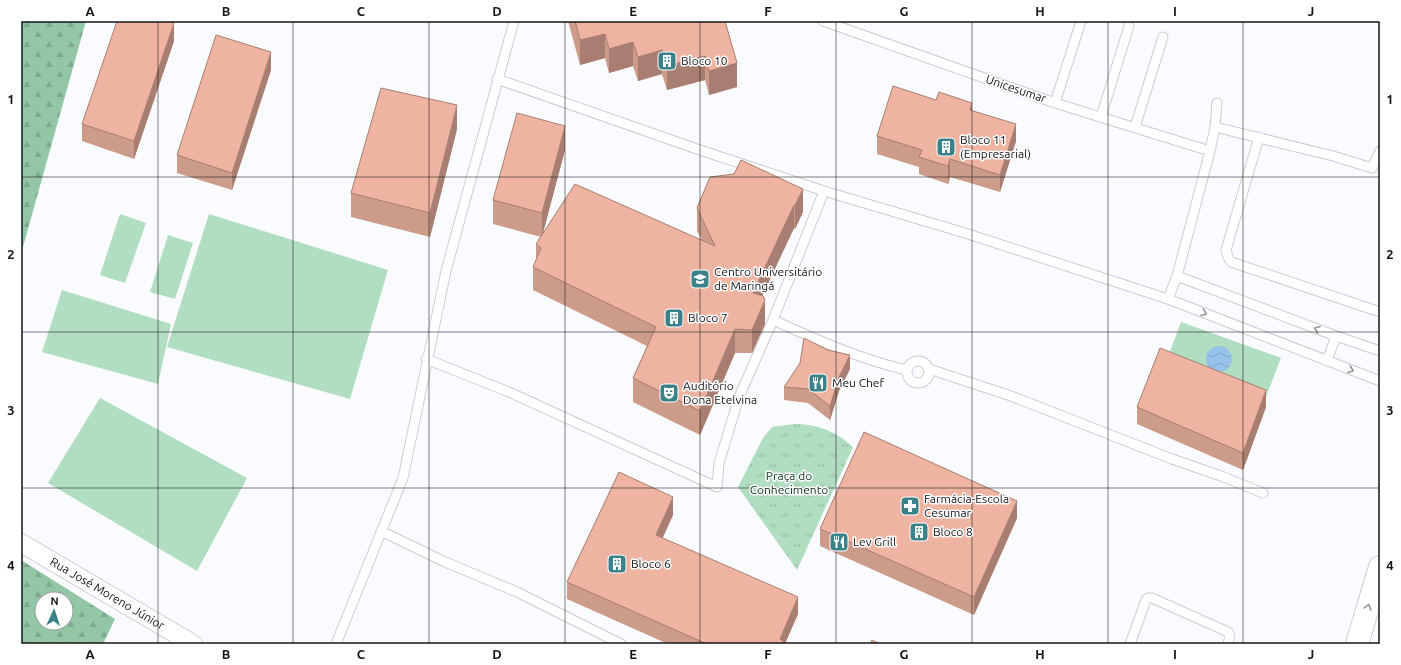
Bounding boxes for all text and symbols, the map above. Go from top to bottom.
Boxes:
text: A [85,4,95,18]
text: B [222,4,231,18]
text: C [357,4,366,18]
text: D [492,4,502,18]
text: E [629,4,637,18]
text: F [764,4,772,18]
text: G [900,4,909,18]
text: H [1035,4,1045,18]
text: I [1173,4,1177,18]
text: J [1308,4,1314,18]
building icon: Bloco 10 [656,50,678,72]
place label: Bloco 10 [681,54,728,67]
street label: Unicesumar [984,72,1049,105]
text: 1 [7,92,15,106]
text: 1 [1386,92,1394,106]
place label: Bloco 11 (Empresarial) [960,133,1031,161]
building icon: Bloco 11 (Empresarial) [935,136,957,158]
text: 2 [7,247,15,261]
text: 2 [1386,247,1394,261]
place label: Centro Universitário de Maringá [714,265,822,292]
school or university icon: Centro Universitário de Maringá [689,268,711,290]
building icon: Bloco 7 [663,307,685,329]
one-way arrow [1200,309,1207,317]
place label: Bloco 7 [688,311,728,324]
one-way arrow [1313,325,1320,333]
one-way arrow [1348,365,1355,374]
restaurant icon: Meu Chef [807,372,829,394]
place label: Meu Chef [832,376,884,389]
place label: Auditório Dona Etelvina [683,379,757,406]
theatre icon: Auditório Dona Etelvina [658,382,680,404]
text: 3 [7,403,15,417]
text: 3 [1386,403,1394,417]
park label: Praça do Conhecimento [750,469,828,496]
place label: Farmácia-Escola Cesumar [924,492,1009,519]
pharmacy icon: Farmácia-Escola Cesumar [899,495,921,517]
building icon: Bloco 8 [908,521,930,543]
place label: Bloco 8 [933,525,973,538]
restaurant icon: Lev Grill [828,531,850,553]
place label: Lev Grill [853,535,896,548]
building icon: Bloco 6 [606,553,628,575]
street label: Rua José Moreno Júnior [48,555,167,632]
place label: Bloco 6 [631,557,671,570]
text: 4 [7,558,15,572]
text: 4 [1386,558,1394,572]
north arrow [34,591,74,631]
text: N [50,595,59,607]
one-way arrow [1363,603,1372,610]
text: A [85,647,95,661]
text: B [222,647,231,661]
text: C [357,647,366,661]
text: D [492,647,502,661]
text: E [629,647,637,661]
text: F [764,647,772,661]
text: G [900,647,909,661]
text: H [1035,647,1045,661]
text: I [1173,647,1177,661]
text: J [1308,647,1314,661]

